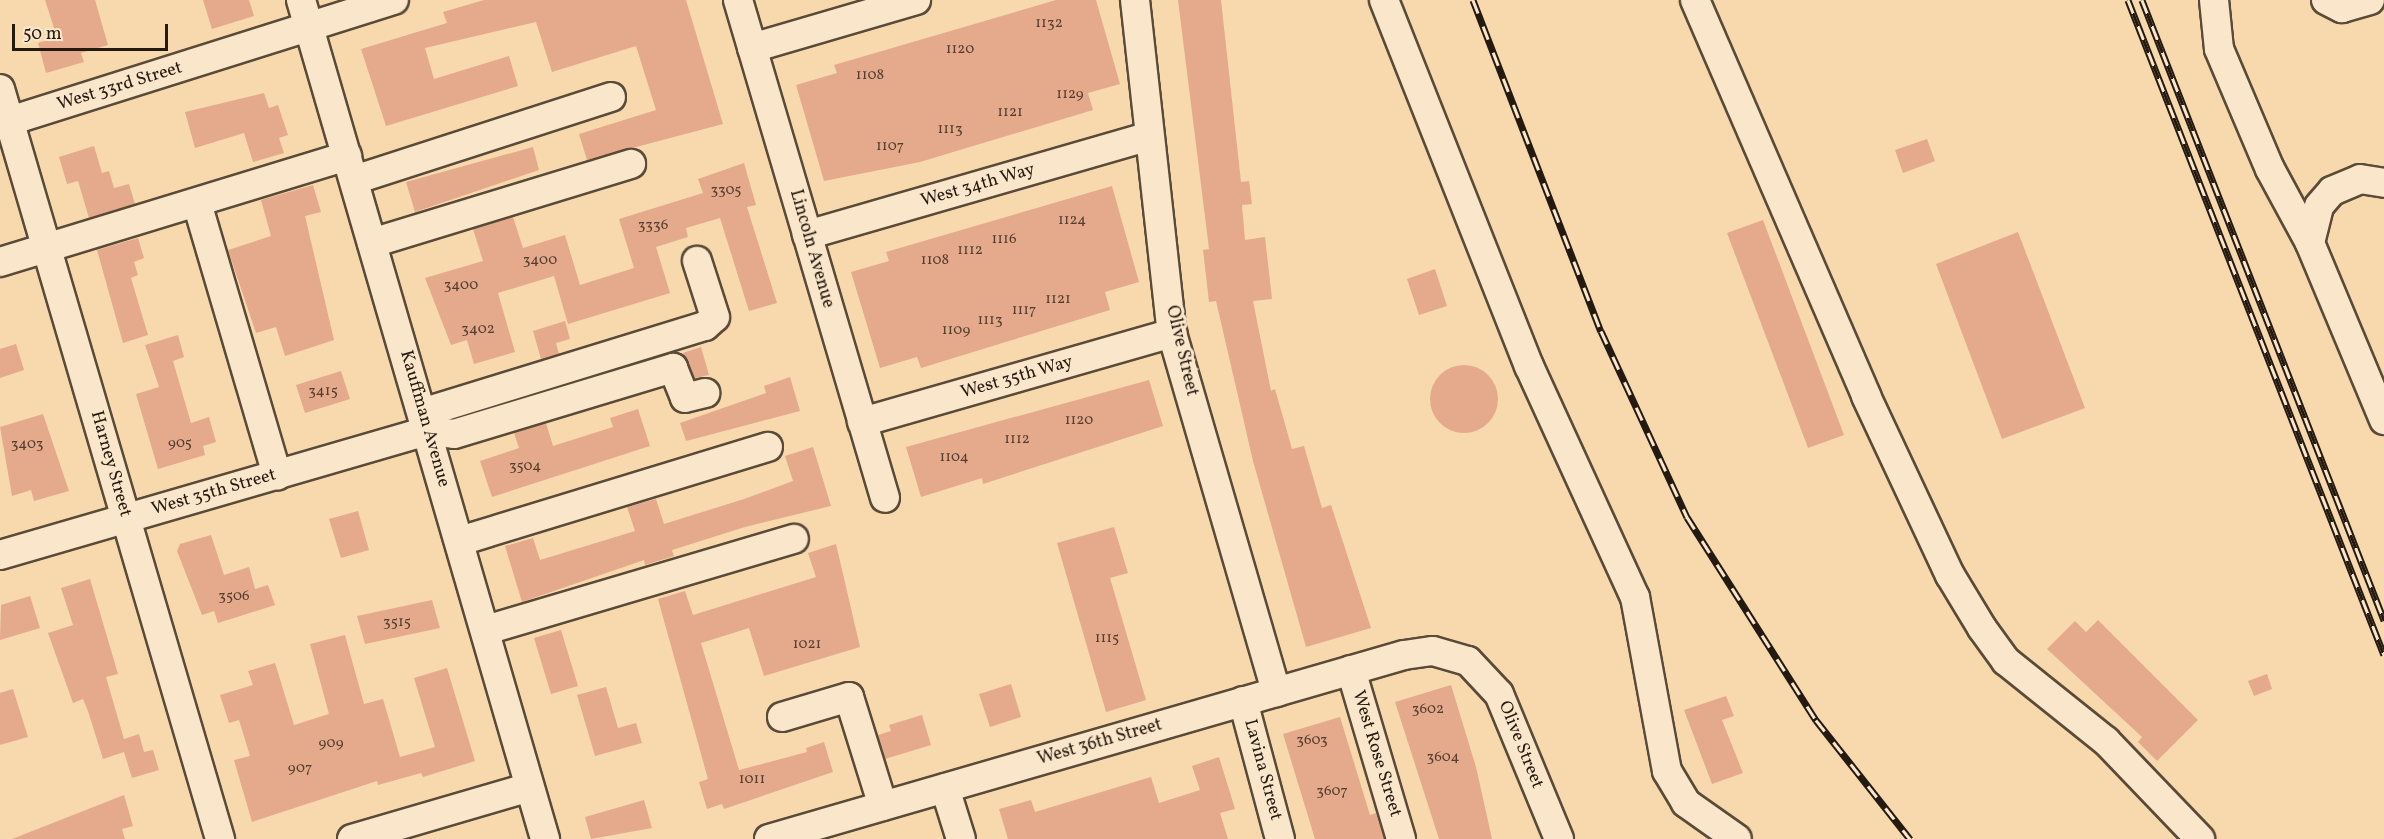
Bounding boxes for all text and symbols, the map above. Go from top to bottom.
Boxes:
scale bar [15,12,171,50]
house number: 1132 [1035,15,1063,33]
text: 50 m [23,22,62,47]
house number: 1120 [946,41,974,59]
street label: West 33rd Street [55,58,185,116]
house number: 1108 [856,67,884,85]
house number: 1129 [1056,86,1084,104]
house number: 1121 [997,104,1023,122]
house number: 1113 [937,121,963,139]
house number: 1107 [876,138,904,156]
street label: West 34th Way [918,159,1038,213]
house number: 3305 [710,182,742,200]
street label: Lincoln Avenue [784,187,838,311]
house number: 1124 [1058,212,1086,230]
house number: 3336 [638,217,668,235]
house number: 1116 [991,231,1017,249]
house number: 1112 [957,242,983,260]
house number: 3400 [523,252,557,270]
house number: 1108 [921,252,949,270]
house number: 3400 [444,277,478,295]
house number: 1121 [1045,291,1071,309]
house number: 1117 [1012,302,1036,320]
street label: Olive Street [1160,303,1202,399]
house number: 1113 [977,312,1003,330]
house number: 3402 [461,321,495,339]
house number: 1109 [942,322,970,340]
street label: Kauffman Avenue [394,348,454,490]
street label: West 35th Way [958,352,1076,404]
house number: 3415 [308,383,338,401]
street label: Harney Street [85,408,135,520]
house number: 1120 [1065,412,1093,430]
house number: 1112 [1004,431,1030,449]
house number: 905 [168,435,192,453]
house number: 3403 [11,436,43,454]
house number: 1104 [939,449,969,467]
house number: 3504 [509,458,541,476]
street label: West 35th Street [149,465,279,521]
house number: 3506 [218,588,250,606]
house number: 3515 [383,614,411,632]
house number: 1115 [1095,630,1119,648]
house number: 1021 [793,636,821,654]
street label: West Rose Street [1346,688,1406,820]
street label: Olive Street [1493,698,1547,792]
house number: 3602 [1412,701,1444,719]
street label: West 36th Street [1035,715,1165,771]
street label: Lavina Street [1238,717,1286,823]
house number: 3603 [1296,732,1328,750]
house number: 909 [318,735,344,753]
house number: 3604 [1427,749,1459,767]
house number: 907 [288,760,312,778]
house number: 1011 [739,771,765,789]
house number: 3607 [1316,783,1348,801]

